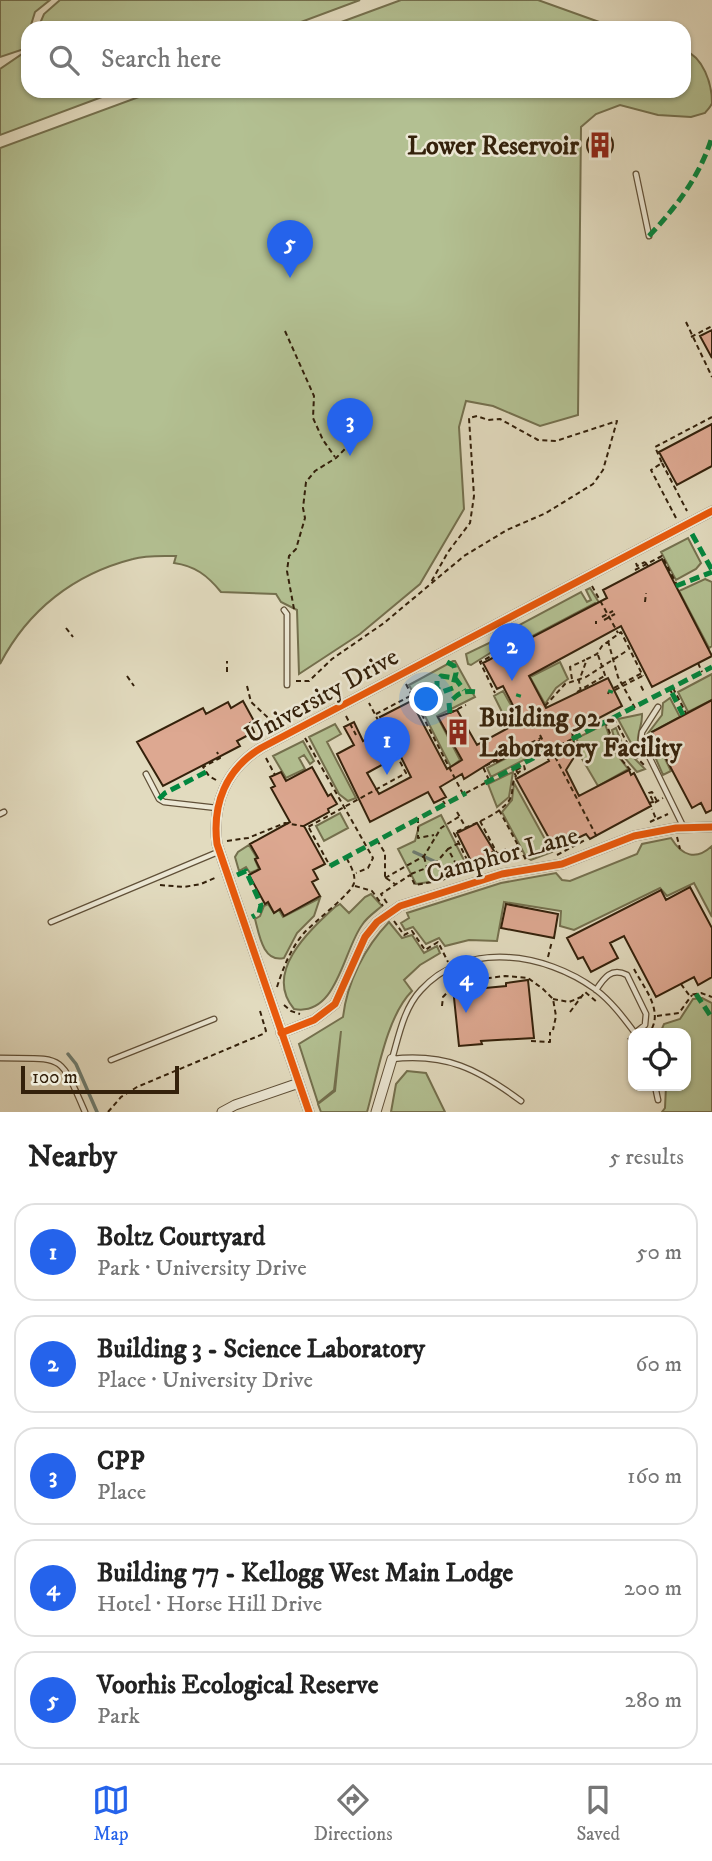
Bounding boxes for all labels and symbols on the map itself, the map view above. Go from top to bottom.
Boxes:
place label: Lower Reservoir [407,130,579,163]
building icon: Lower Reservoir [585,130,615,160]
pin: 5 [267,220,313,278]
pin: 3 [327,398,373,456]
pin: 2 [489,623,535,681]
street label: University Drive [239,640,405,752]
your location [409,682,443,716]
place label: Building 92 - Laboratory Facility [479,702,683,765]
pin: 1 [364,717,410,775]
building icon: Building 92 - Laboratory Facility [443,717,473,747]
street label: Camphor Lane [423,819,582,892]
pin: 4 [443,955,489,1013]
scale bar [21,1063,178,1095]

